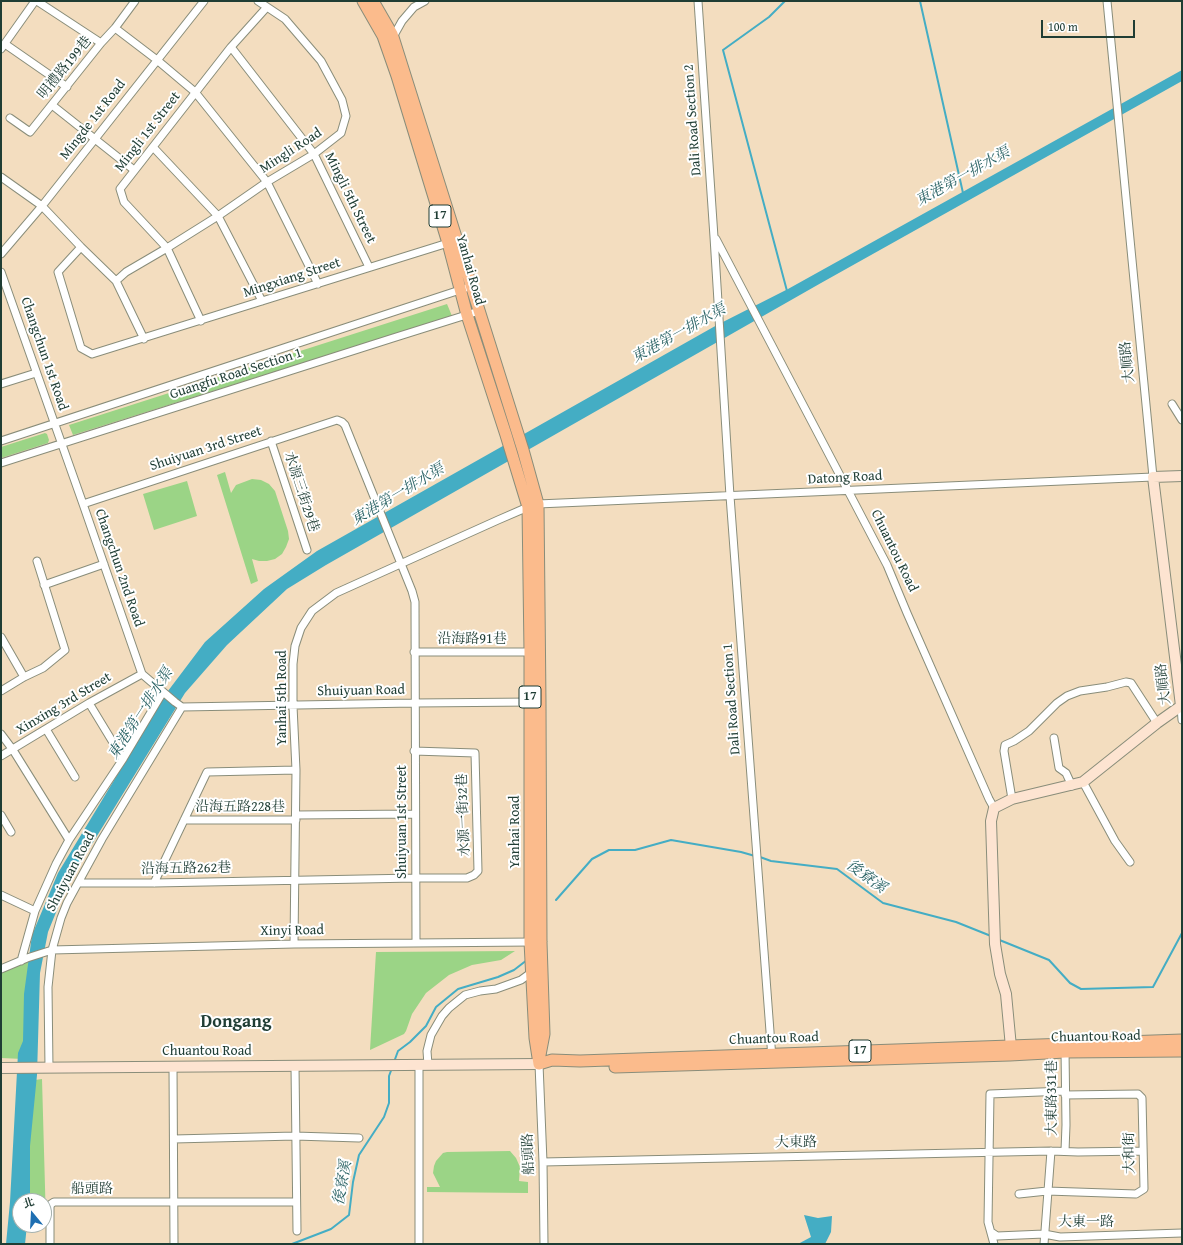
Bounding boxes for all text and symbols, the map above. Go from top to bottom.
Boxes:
scale bar [1043,12,1137,38]
text: 100 m [1048,18,1078,35]
street label: 明禮路199巷 [34,33,96,103]
street label: Dali Road Section 2 [681,64,705,176]
street label: Mingde 1st Road [57,77,129,163]
street label: Mingli 1st Street [112,89,184,175]
street label: Mingli Road [257,125,325,177]
water label: 東港第一排水渠 [913,144,1013,210]
street label: Mingli 5th Street [321,150,379,246]
road number: 17 [429,205,451,227]
street label: Yanhai Road [452,233,488,307]
street label: Mingxiang Street [241,254,343,302]
street label: Changchun 1st Road [17,295,71,413]
water label: 東港第一排水渠 [629,301,729,367]
street label: 大順路 [1117,340,1139,384]
street label: Guangfu Road Section 1 [168,345,304,403]
street label: Shuiyuan 3rd Street [148,423,264,475]
street label: 水源三街29巷 [280,450,322,534]
water label: 東港第一排水渠 [348,460,448,530]
street label: Datong Road [807,468,883,488]
street label: Changchun 2nd Road [91,507,147,629]
street label: Chuantou Road [867,507,921,595]
street label: 沿海路91巷 [437,631,507,647]
street label: Dali Road Section 1 [720,643,744,755]
street label: Yanhai 5th Road [274,650,290,746]
street label: 大順路 [1153,662,1175,706]
water label: 東港第一排水渠 [105,665,177,763]
street label: Xinxing 3rd Street [13,669,115,739]
street label: Shuiyuan Road [317,682,405,700]
road number: 17 [519,686,541,708]
street label: Shuiyuan 1st Street [394,765,410,879]
street label: 水源一街32巷 [454,773,474,857]
street label: Yanhai Road [507,796,523,868]
street label: 沿海五路228巷 [195,799,285,815]
street label: Shuiyuan Road [43,829,99,915]
water label: 後寮溪 [843,856,889,898]
street label: 沿海五路262巷 [141,860,231,878]
street label: Xinyi Road [260,922,324,940]
district label: Dongang [201,1011,271,1033]
street label: Chuantou Road [1051,1028,1141,1046]
street label: Chuantou Road [729,1029,819,1049]
road number: 17 [849,1040,871,1062]
street label: Chuantou Road [162,1043,252,1059]
street label: 大東路331巷 [1044,1060,1060,1136]
street label: 大和街 [1121,1132,1139,1174]
street label: 船頭路 [520,1133,538,1175]
street label: 大東路 [775,1134,817,1152]
water label: 後寮溪 [330,1159,356,1207]
street label: 船頭路 [71,1181,113,1197]
north arrow [12,1193,52,1233]
text: 北 [21,1193,36,1212]
street label: 大東一路 [1058,1214,1114,1230]

